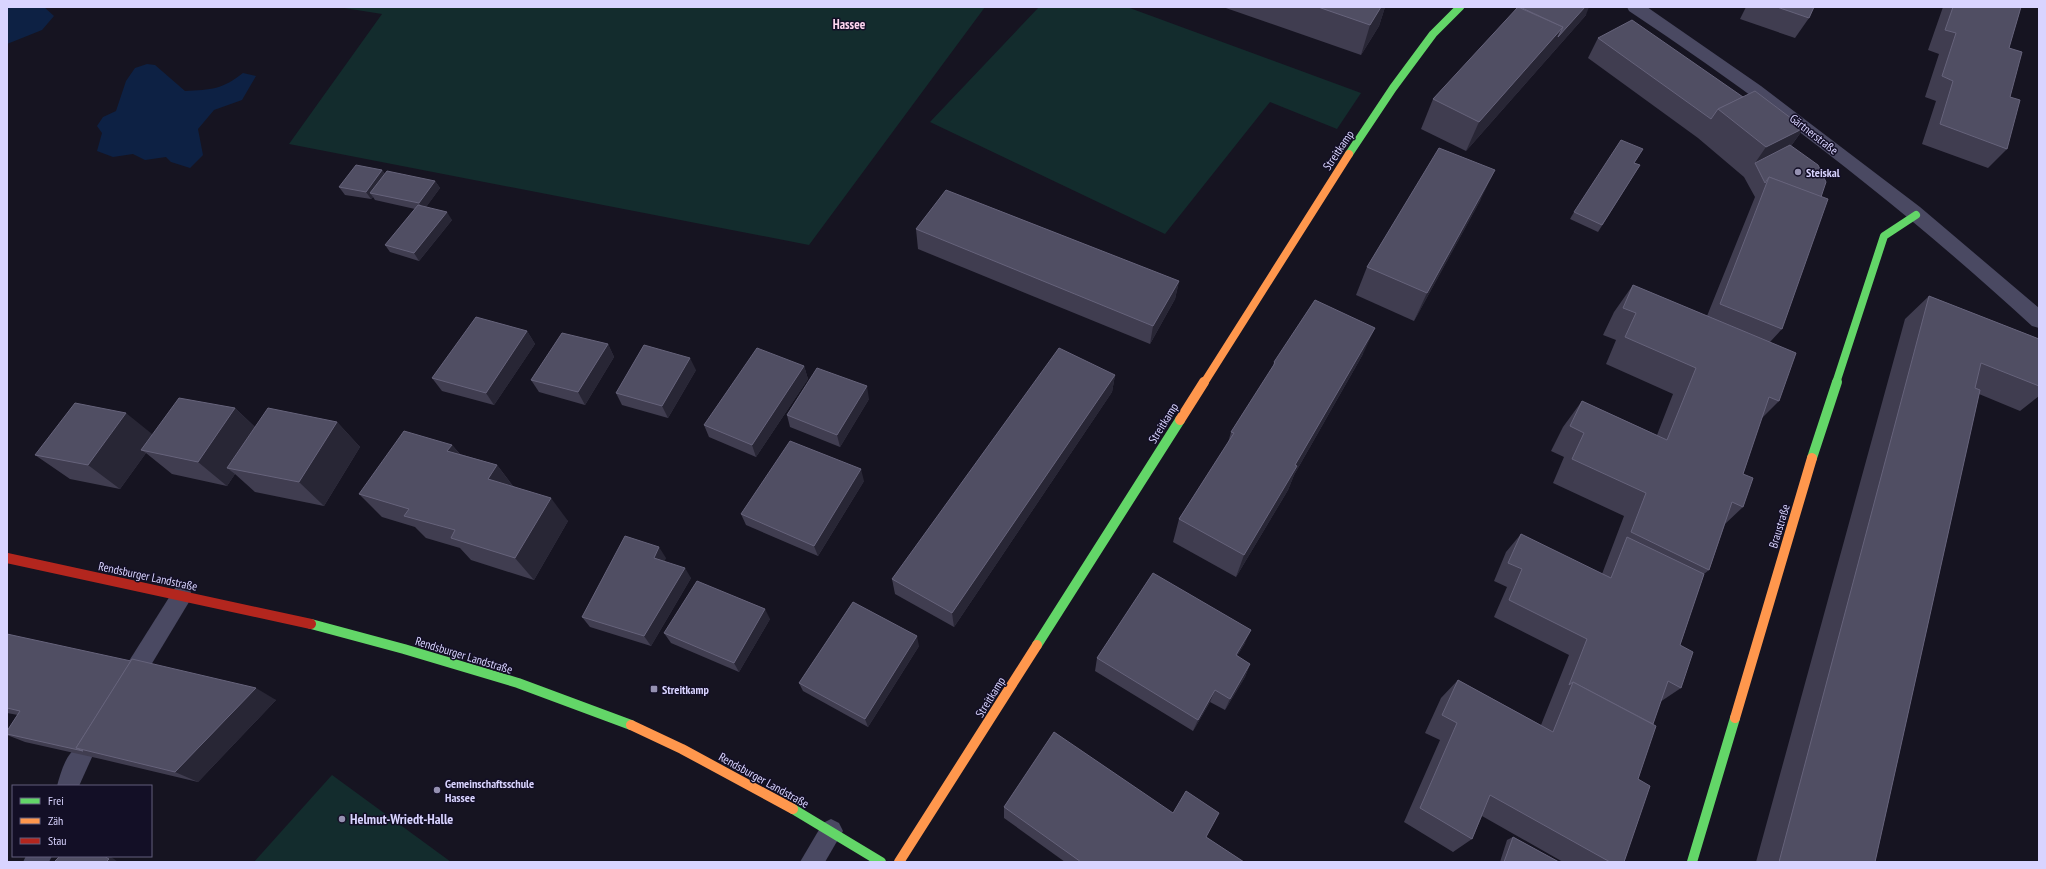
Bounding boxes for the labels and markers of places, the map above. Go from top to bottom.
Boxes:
place label: Steiskal [1806,165,1840,180]
marker: Steiskal [1793,167,1803,177]
place label: Streitkamp [662,682,709,697]
marker: Streitkamp [649,684,659,694]
place label: Gemeinschaftsschule Hassee [445,776,534,805]
marker: Gemeinschaftsschule Hassee [432,785,442,795]
place label: Helmut-Wriedt-Halle [350,810,453,828]
marker: Helmut-Wriedt-Halle [337,814,347,824]

